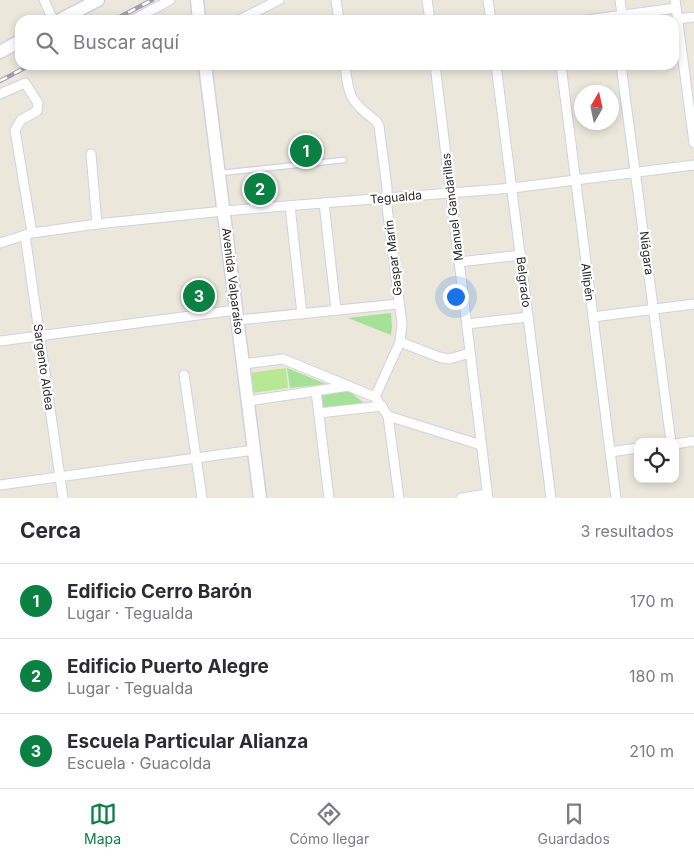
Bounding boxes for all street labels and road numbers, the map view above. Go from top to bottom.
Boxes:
street label: Manuel Gandarillas [438,152,466,262]
street label: Tegualda [369,187,423,207]
street label: Gaspar Marín [381,219,405,297]
street label: Avenida Valparaíso [219,227,247,335]
street label: Niágara [637,230,657,276]
street label: Belgrado [513,256,535,308]
street label: Allipén [578,262,598,302]
street label: Sargento Aldea [31,323,57,411]

